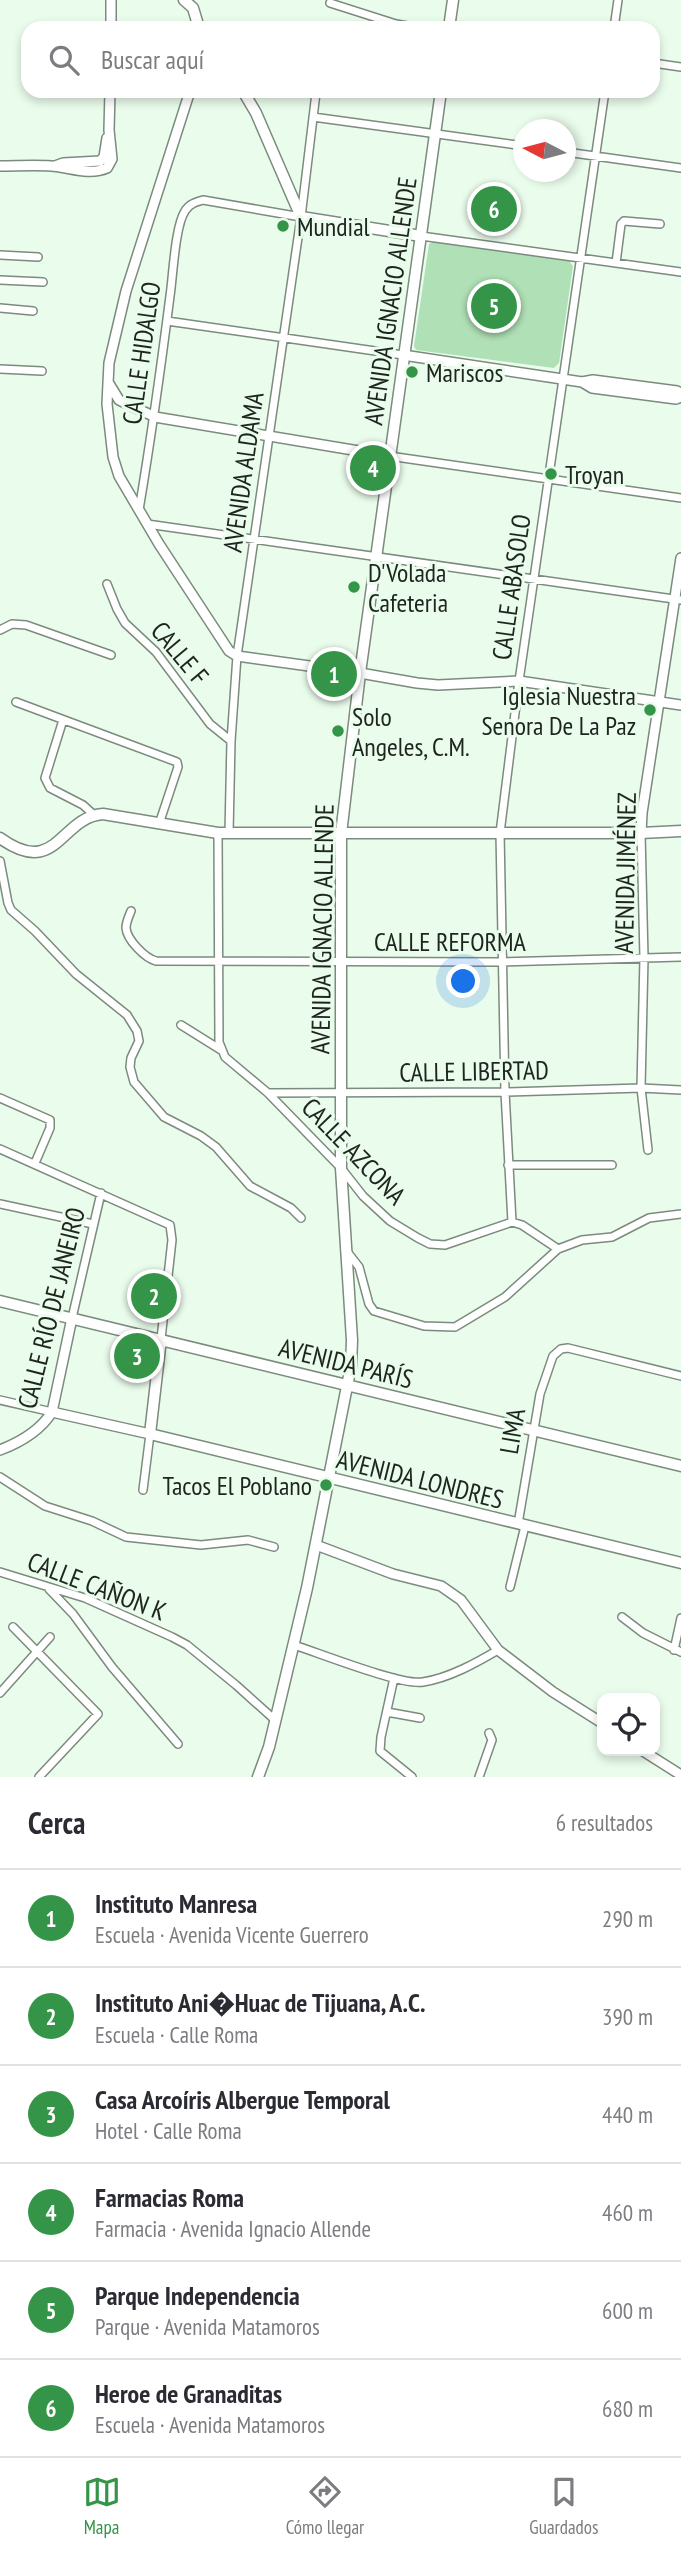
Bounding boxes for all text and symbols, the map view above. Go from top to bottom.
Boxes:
search box [21,21,660,98]
icon: search [45,41,83,79]
text: Buscar aquí [101,43,204,76]
north arrow [513,119,576,182]
street label: AVENIDA IGNACIO ALLENDE [356,175,424,427]
pin: 6 [471,183,517,235]
place label: Mundial [297,210,370,243]
marker: Mundial [275,218,291,234]
street label: CALLE HIDALGO [115,280,167,426]
pin: 5 [471,280,517,332]
place label: Mariscos [426,356,503,389]
marker: Mariscos [404,364,420,380]
street label: AVENIDA ALDAMA [215,389,271,554]
pin: 4 [350,442,396,494]
place label: Troyan [565,458,624,491]
marker: Troyan [543,466,559,482]
street label: CALLE ABASOLO [484,512,538,662]
place label: D'Volada Cafeteria [368,556,448,619]
marker: D'Volada Cafeteria [346,579,362,595]
street label: CALLE F [144,615,216,691]
pin: 1 [311,648,357,700]
place label: Iglesia Nuestra Senora De La Paz [481,679,636,742]
place label: Solo Angeles, C.M. [352,700,470,763]
marker: Iglesia Nuestra Senora De La Paz [642,702,658,718]
marker: Solo Angeles, C.M. [330,723,346,739]
street label: AVENIDA JIMÉNEZ [607,792,643,954]
street label: AVENIDA IGNACIO ALLENDE [303,804,341,1054]
street label: CALLE REFORMA [374,925,527,958]
your location [446,964,480,998]
street label: CALLE LIBERTAD [399,1053,549,1089]
street label: CALLE AZCONA [295,1091,414,1212]
street label: CALLE RÍO DE JANEIRO [10,1204,92,1412]
pin: 2 [131,1270,177,1322]
pin: 3 [114,1330,160,1382]
street label: AVENIDA PARÍS [276,1330,416,1396]
street label: LIMA [492,1405,532,1456]
street label: AVENIDA LONDRES [333,1442,507,1516]
place label: Tacos El Poblano [163,1469,312,1502]
marker: Tacos El Poblano [318,1477,334,1493]
street label: CALLE CAÑON K [23,1544,171,1628]
map controls [597,1693,660,1756]
button: locate [597,1693,660,1756]
text: Cerca [28,1803,85,1842]
text: 6 resultados [556,1808,653,1837]
text: Instituto Manresa [95,1887,257,1920]
text: 1 [46,1904,57,1933]
text: 290 m [602,1904,653,1933]
text: Escuela · Avenida Vicente Guerrero [95,1920,369,1949]
text: Instituto Ani�Huac de Tijuana, A.C. [95,1986,425,2019]
text: 2 [46,2002,57,2031]
text: 390 m [602,2002,653,2031]
text: Escuela · Calle Roma [95,2020,258,2049]
text: Casa Arcoíris Albergue Temporal [95,2083,390,2116]
text: 3 [46,2100,57,2129]
text: 440 m [602,2100,653,2129]
text: Hotel · Calle Roma [95,2116,242,2145]
text: Farmacias Roma [95,2181,244,2214]
text: 4 [46,2198,57,2227]
text: 460 m [602,2198,653,2227]
text: Farmacia · Avenida Ignacio Allende [95,2214,371,2243]
text: Parque Independencia [95,2279,300,2312]
text: 5 [46,2296,57,2325]
text: 600 m [602,2296,653,2325]
text: Parque · Avenida Matamoros [95,2312,320,2341]
text: Heroe de Granaditas [95,2377,282,2410]
text: 6 [46,2394,57,2423]
text: 680 m [602,2394,653,2423]
text: Escuela · Avenida Matamoros [95,2410,325,2439]
tab: Mapa [83,2473,121,2539]
tab: Cómo llegar [286,2473,364,2539]
tab: Guardados [529,2473,598,2539]

